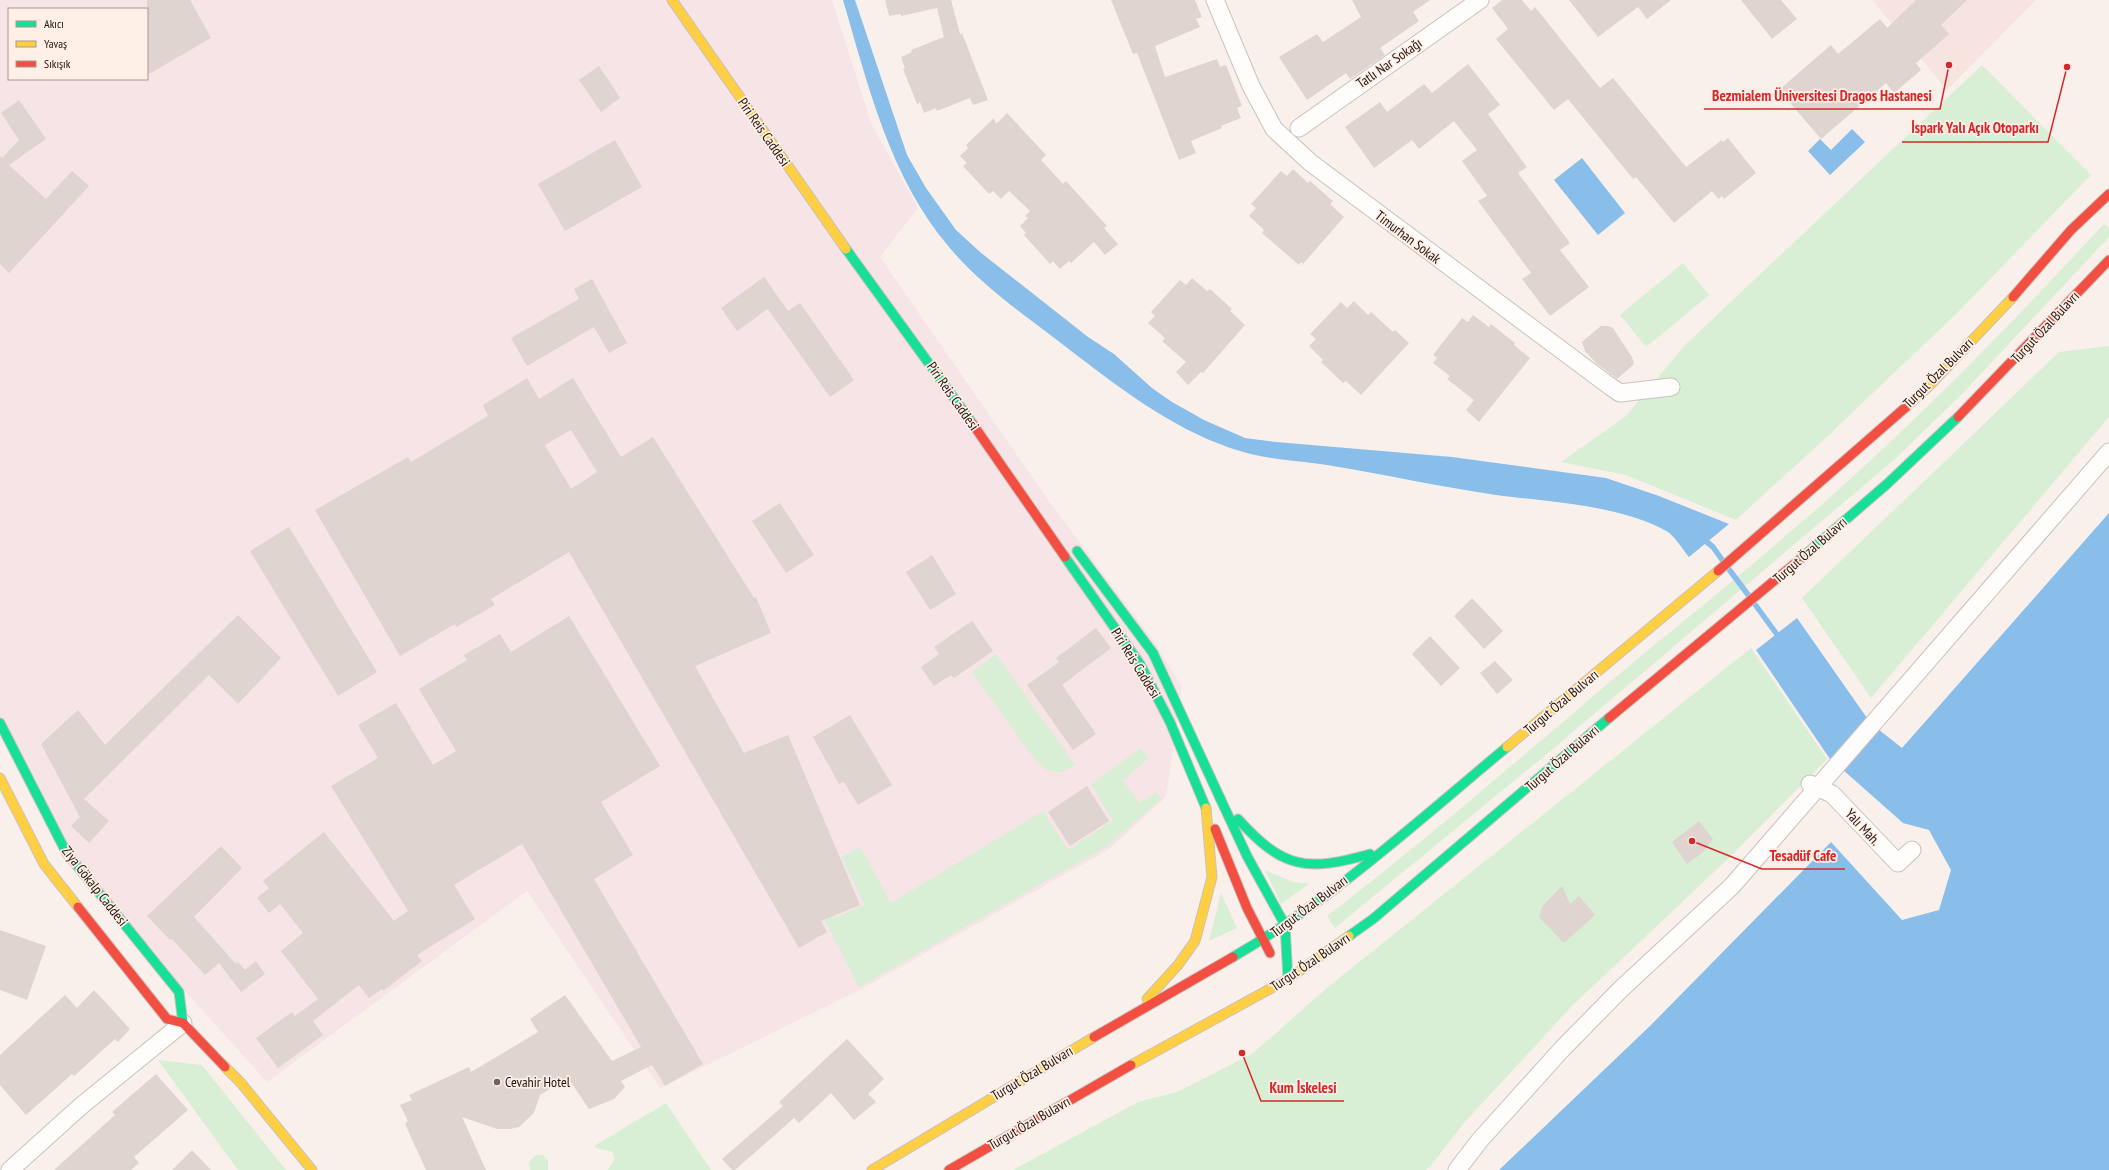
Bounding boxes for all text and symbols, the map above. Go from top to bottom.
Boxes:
legend [8,8,148,80]
text: Akıcı [44,16,64,31]
street label: Tatlı Nar Sokağı [1353,34,1425,92]
text: Yavaş [44,36,67,51]
text: Sıkışık [44,56,71,71]
callout: Bezmialem Üniversitesi Dragos Hastanesi [1704,82,1940,109]
text: Bezmialem Üniversitesi Dragos Hastanesi [1712,86,1932,105]
street label: Piri Reis Caddesi [734,94,794,170]
callout: İspark Yalı Açık Otoparkı [1902,115,2048,142]
text: İspark Yalı Açık Otoparkı [1911,118,2039,137]
street label: Timurhan Sokak [1372,206,1445,268]
street label: Turgut Özal Bulavrı [2007,287,2083,367]
street label: Turgut Özal Bulvarı [1899,334,1977,412]
street label: Piri Reis Caddesi [923,358,983,434]
street label: Turgut Özal Bulavrı [1769,513,1851,587]
street label: Piri Reis Caddesi [1107,625,1165,701]
street label: Turgut Özal Bulvarı [1520,666,1602,738]
street label: Turgut Özal Bulavrı [1521,721,1603,795]
street label: Yalı Mah. [1842,805,1884,849]
street label: Ziya Gökalp Caddesi [58,842,132,930]
callout: Tesadüf Cafe [1762,842,1845,869]
text: Tesadüf Cafe [1769,846,1837,865]
street label: Turgut Özal Bulvarı [1267,871,1351,941]
street label: Turgut Özal Bulavrı [1267,929,1353,995]
street label: Turgut Özal Bulvarı [988,1042,1076,1104]
place label: Cevahir Hotel [505,1073,571,1091]
callout: Kum İskelesi [1261,1074,1344,1101]
marker: Cevahir Hotel [492,1077,502,1087]
text: Kum İskelesi [1269,1078,1337,1097]
street label: Turgut Özal Bulavrı [985,1092,1073,1154]

